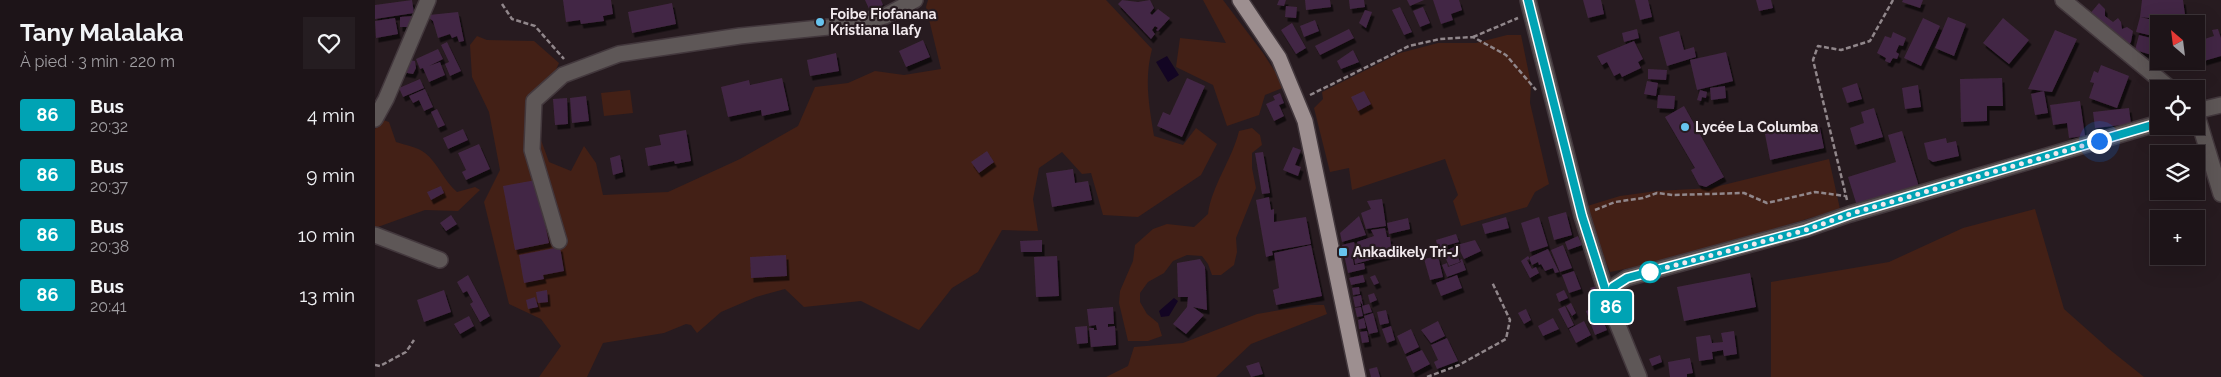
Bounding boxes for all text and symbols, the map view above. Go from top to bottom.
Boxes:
place label: Foibe Fiofanana Kristiana Ilafy [830,6,936,38]
north arrow [2150,15,2205,70]
map controls [2150,15,2205,265]
marker: Foibe Fiofanana Kristiana Ilafy [814,16,826,28]
button: heart [303,17,355,69]
text: Tany Malalaka [20,18,183,47]
text: À pied · 3 min · 220 m [20,52,175,71]
button: locate [2150,80,2205,135]
text: Bus [90,95,124,117]
text: 86 [37,104,58,125]
text: 4 min [307,104,355,126]
text: 20:32 [90,117,128,136]
place label: Lycée La Columba [1695,119,1818,135]
marker: Lycée La Columba [1679,121,1691,133]
your location [2087,129,2112,154]
button: layers [2150,145,2205,200]
text: Bus [90,155,124,177]
text: 86 [37,164,58,185]
text: 9 min [306,164,355,186]
text: 20:37 [90,177,128,196]
button: + [2150,210,2205,265]
text: Bus [90,215,124,237]
text: 86 [37,224,58,245]
text: 10 min [298,224,355,246]
text: 20:38 [90,237,129,256]
place label: Ankadikely Tri-J [1353,244,1459,260]
marker: Ankadikely Tri-J [1337,246,1349,258]
unlabelled marker [1639,261,1661,283]
text: Bus [90,275,124,297]
text: 86 [37,284,58,305]
text: 13 min [299,284,355,306]
line badge: 86 [1589,291,1633,323]
text: 86 [1600,296,1622,317]
text: 20:41 [90,297,127,316]

